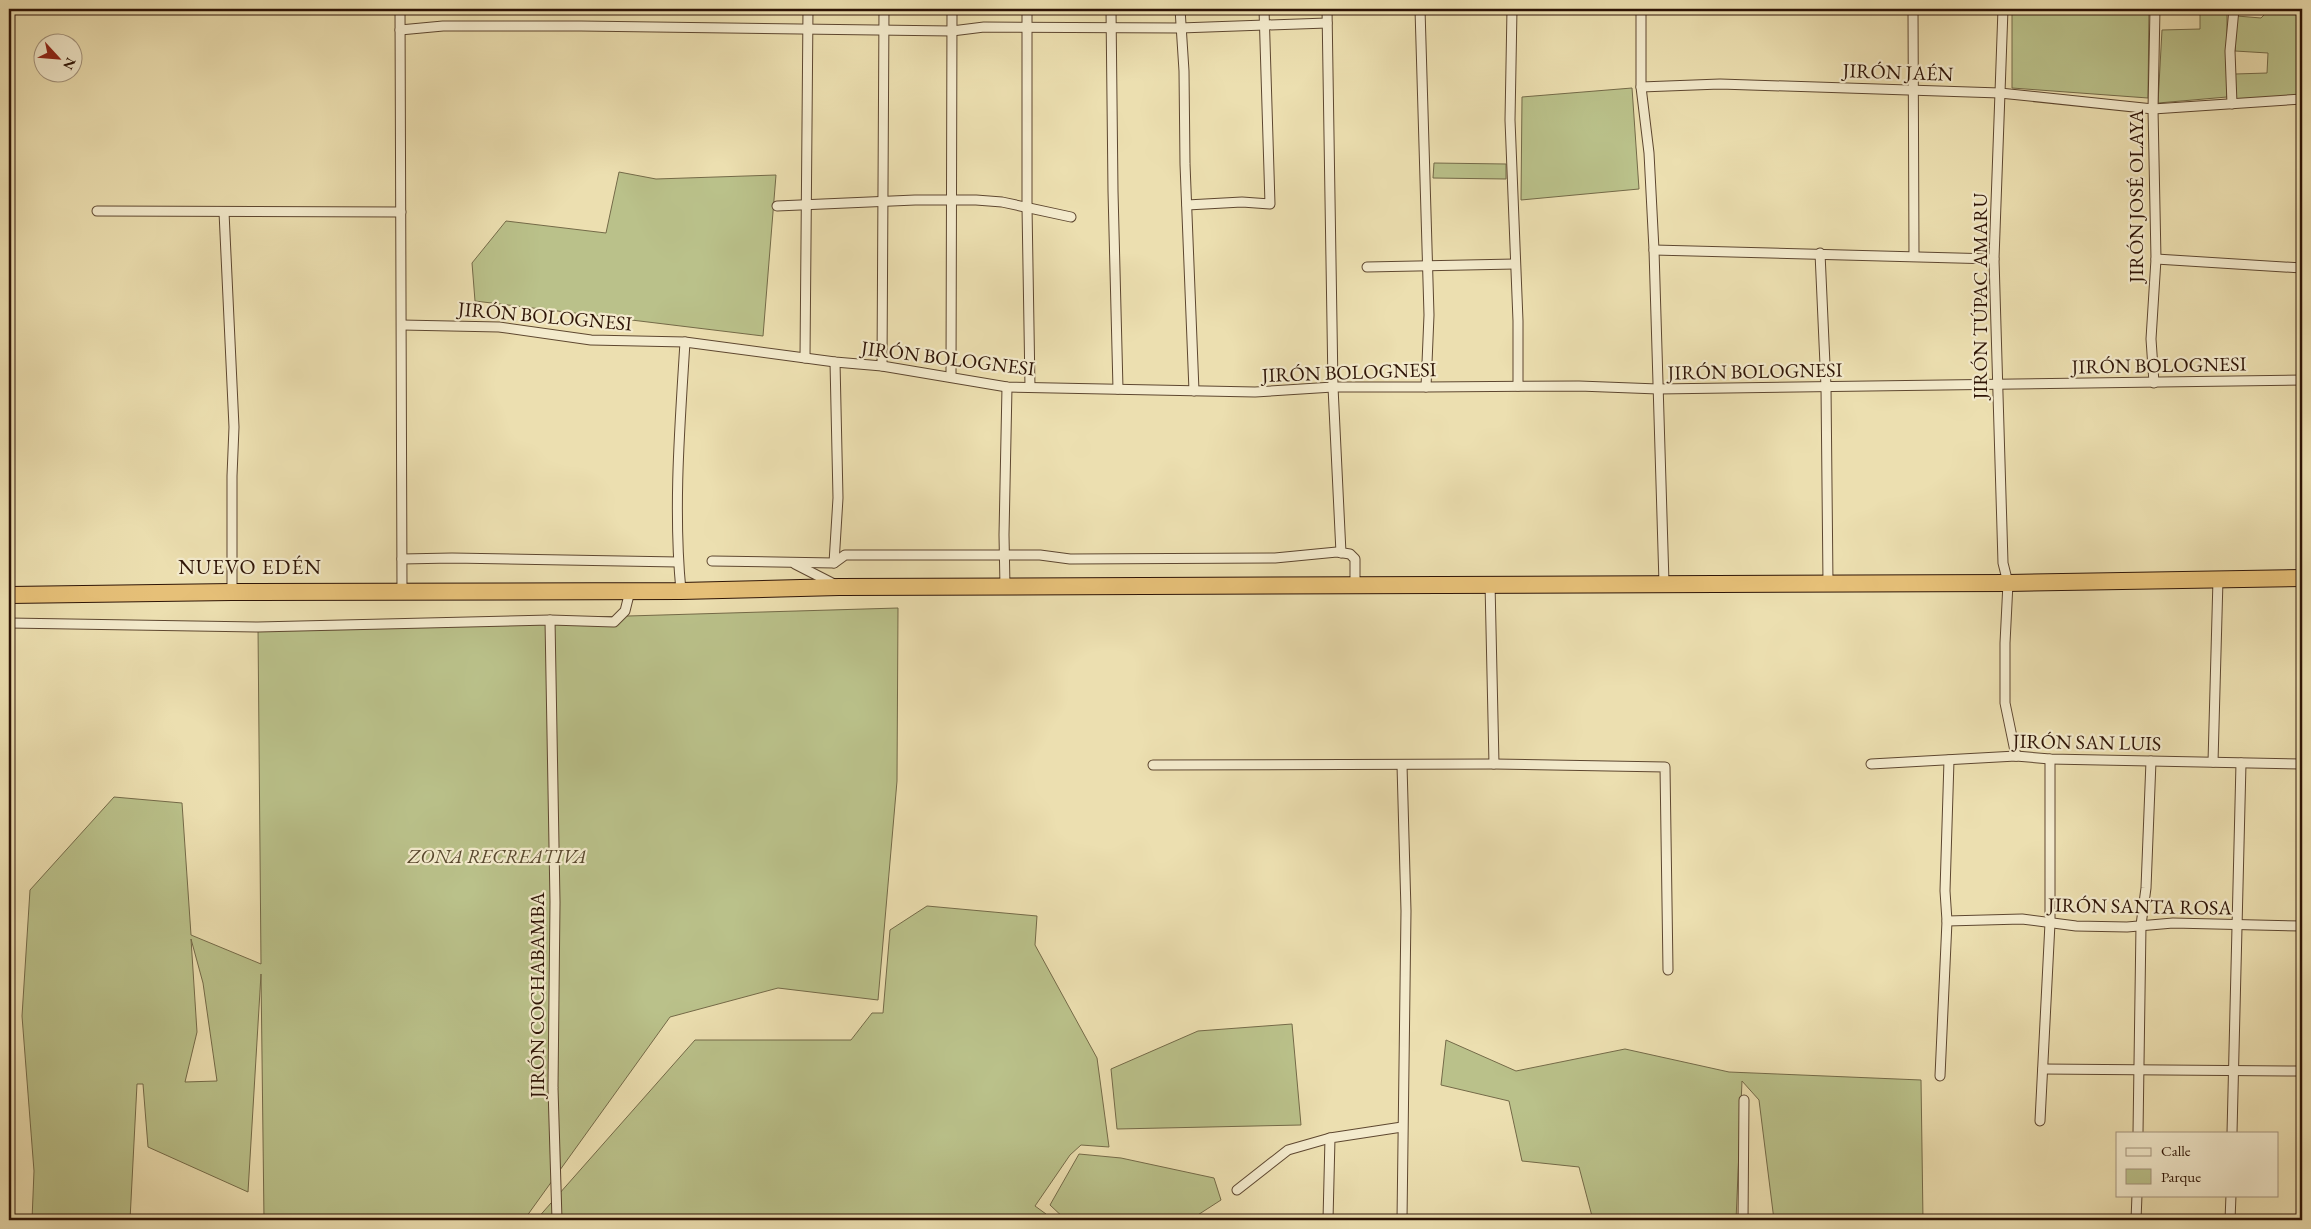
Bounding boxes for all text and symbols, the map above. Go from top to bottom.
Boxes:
north arrow [32,32,82,82]
text: N [59,55,80,73]
street label: JIRÓN JAÉN [1840,57,1954,87]
street label: JIRÓN JOSÉ OLAYA [2123,109,2149,285]
street label: JIRÓN TÚPAC AMARU [1967,193,1993,401]
street label: JIRÓN BOLOGNESI [455,295,633,337]
street label: JIRÓN BOLOGNESI [858,334,1036,382]
street label: JIRÓN BOLOGNESI [2069,350,2247,380]
street label: JIRÓN BOLOGNESI [1259,356,1437,388]
street label: JIRÓN BOLOGNESI [1665,356,1843,386]
district label: NUEVO EDÉN [178,553,322,580]
street label: JIRÓN SAN LUIS [2011,728,2161,756]
park label: ZONA RECREATIVA [407,843,586,869]
street label: JIRÓN SANTA ROSA [2046,891,2232,921]
street label: JIRÓN COCHABAMBA [524,892,550,1100]
legend [2116,1132,2278,1196]
text: Calle [2161,1141,2191,1160]
text: Parque [2161,1167,2201,1186]

